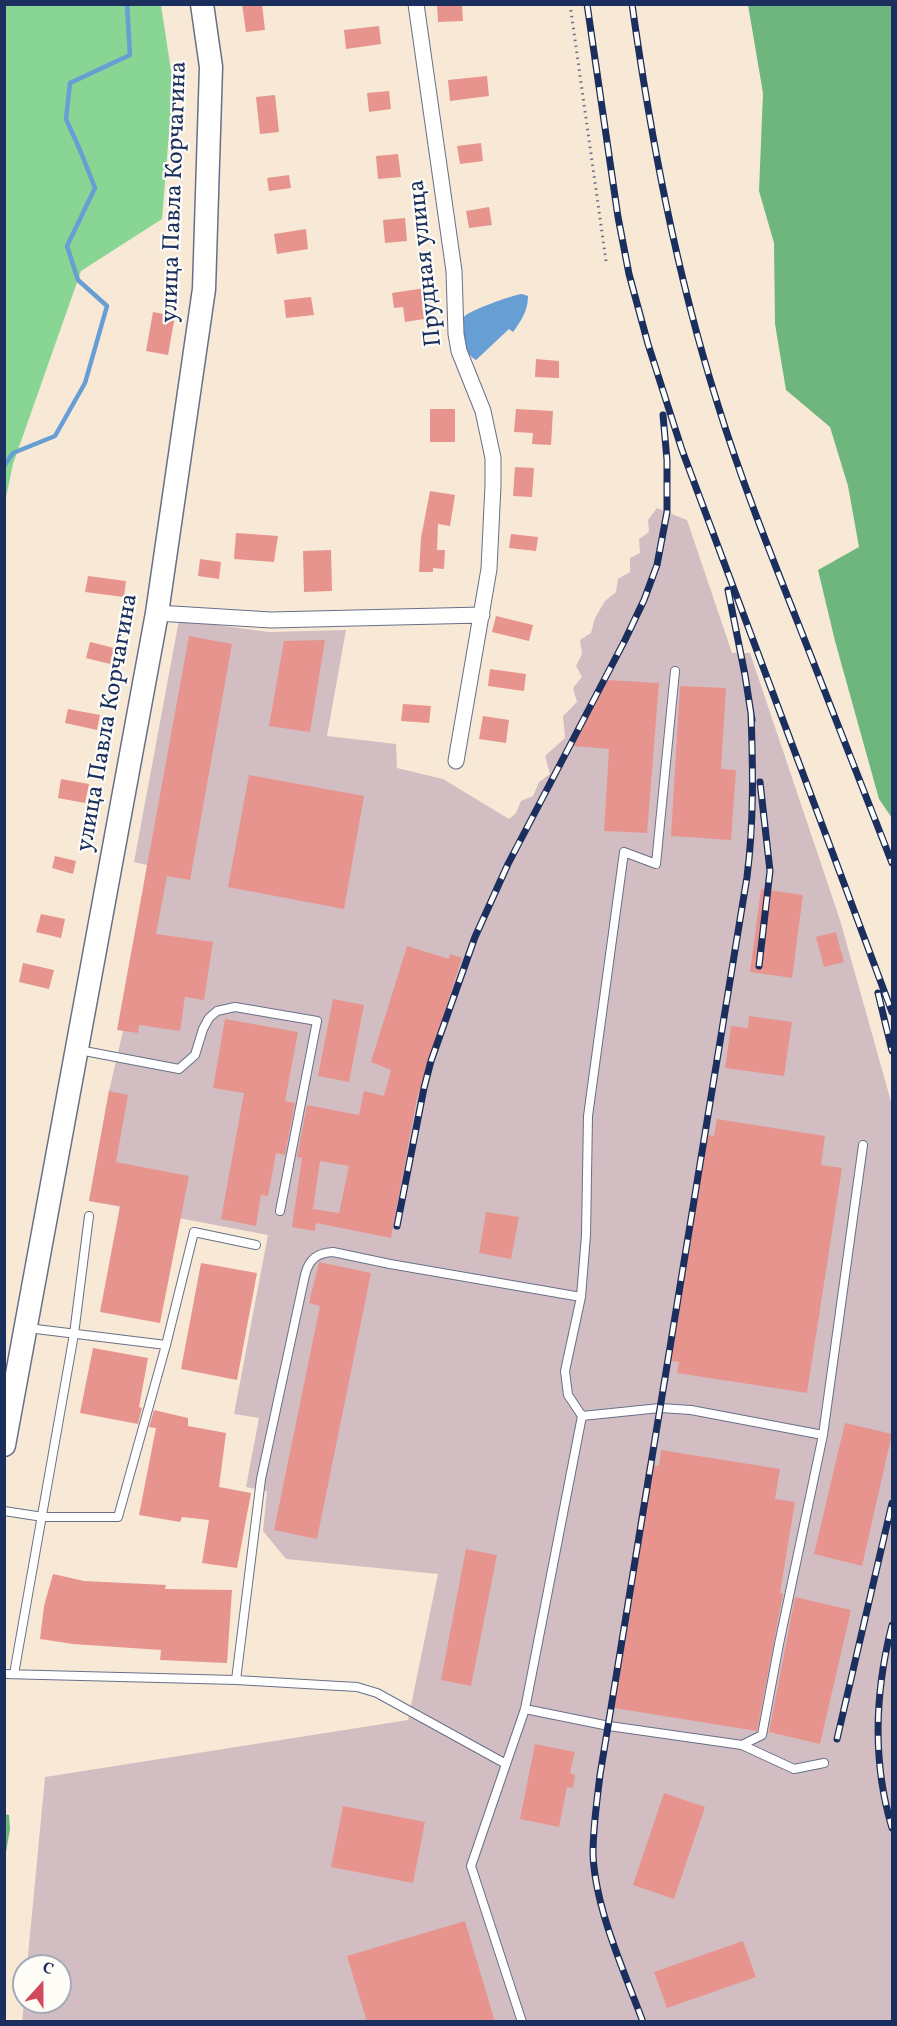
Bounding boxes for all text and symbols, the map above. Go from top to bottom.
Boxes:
street label: улица Павла Корчагина [157,61,195,323]
street label: Прудная улица [404,178,450,348]
street label: улица Павла Корчагина [72,592,146,854]
north arrow [12,1954,72,2014]
text: С [39,1957,56,1981]

